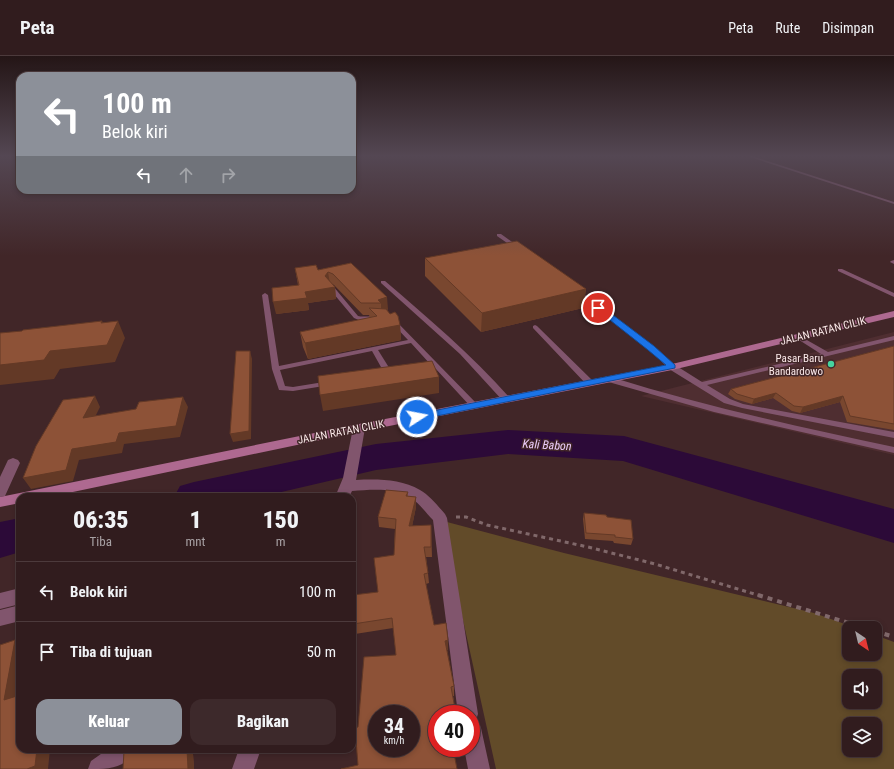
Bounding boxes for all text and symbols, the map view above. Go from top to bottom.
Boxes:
text: Peta [20,16,55,39]
text: Peta [728,20,753,36]
text: Rute [775,20,800,36]
text: Disimpan [822,20,874,36]
text: 100 m [102,87,172,120]
icon: left [36,88,88,140]
text: Belok kiri [102,121,168,142]
icon: left [133,164,155,186]
icon: ahead [175,164,197,186]
icon: right [217,164,239,186]
pin [581,291,615,325]
icon: arrive [587,297,609,319]
street label: JALAN RATAN CILIK [779,314,867,348]
place label: Pasar Baru Bandardowo [769,352,823,378]
marker: Pasar Baru Bandardowo [826,359,836,369]
position arrow [396,396,438,438]
street label: JALAN RATAN CILIK [297,417,385,447]
water label: Kali Babon [522,437,572,453]
text: 06:35 [73,506,129,534]
text: 1 [189,506,202,534]
text: 150 [262,506,299,534]
text: Tiba [90,534,112,549]
text: mnt [186,534,205,549]
text: m [276,534,286,549]
icon: left [36,581,58,603]
text: Belok kiri [70,583,127,601]
text: 100 m [299,583,336,601]
north arrow [842,621,882,661]
map controls [842,621,882,757]
icon: arrive [36,641,58,663]
text: Tiba di tujuan [70,643,152,661]
text: 50 m [306,643,336,661]
button: sound [842,669,882,709]
button: Keluar [36,699,182,745]
button: Bagikan [190,699,336,745]
speed limit sign: 40 [428,705,480,757]
text: 34 [384,714,404,738]
button: layers [842,717,882,757]
text: km/h [384,735,404,746]

